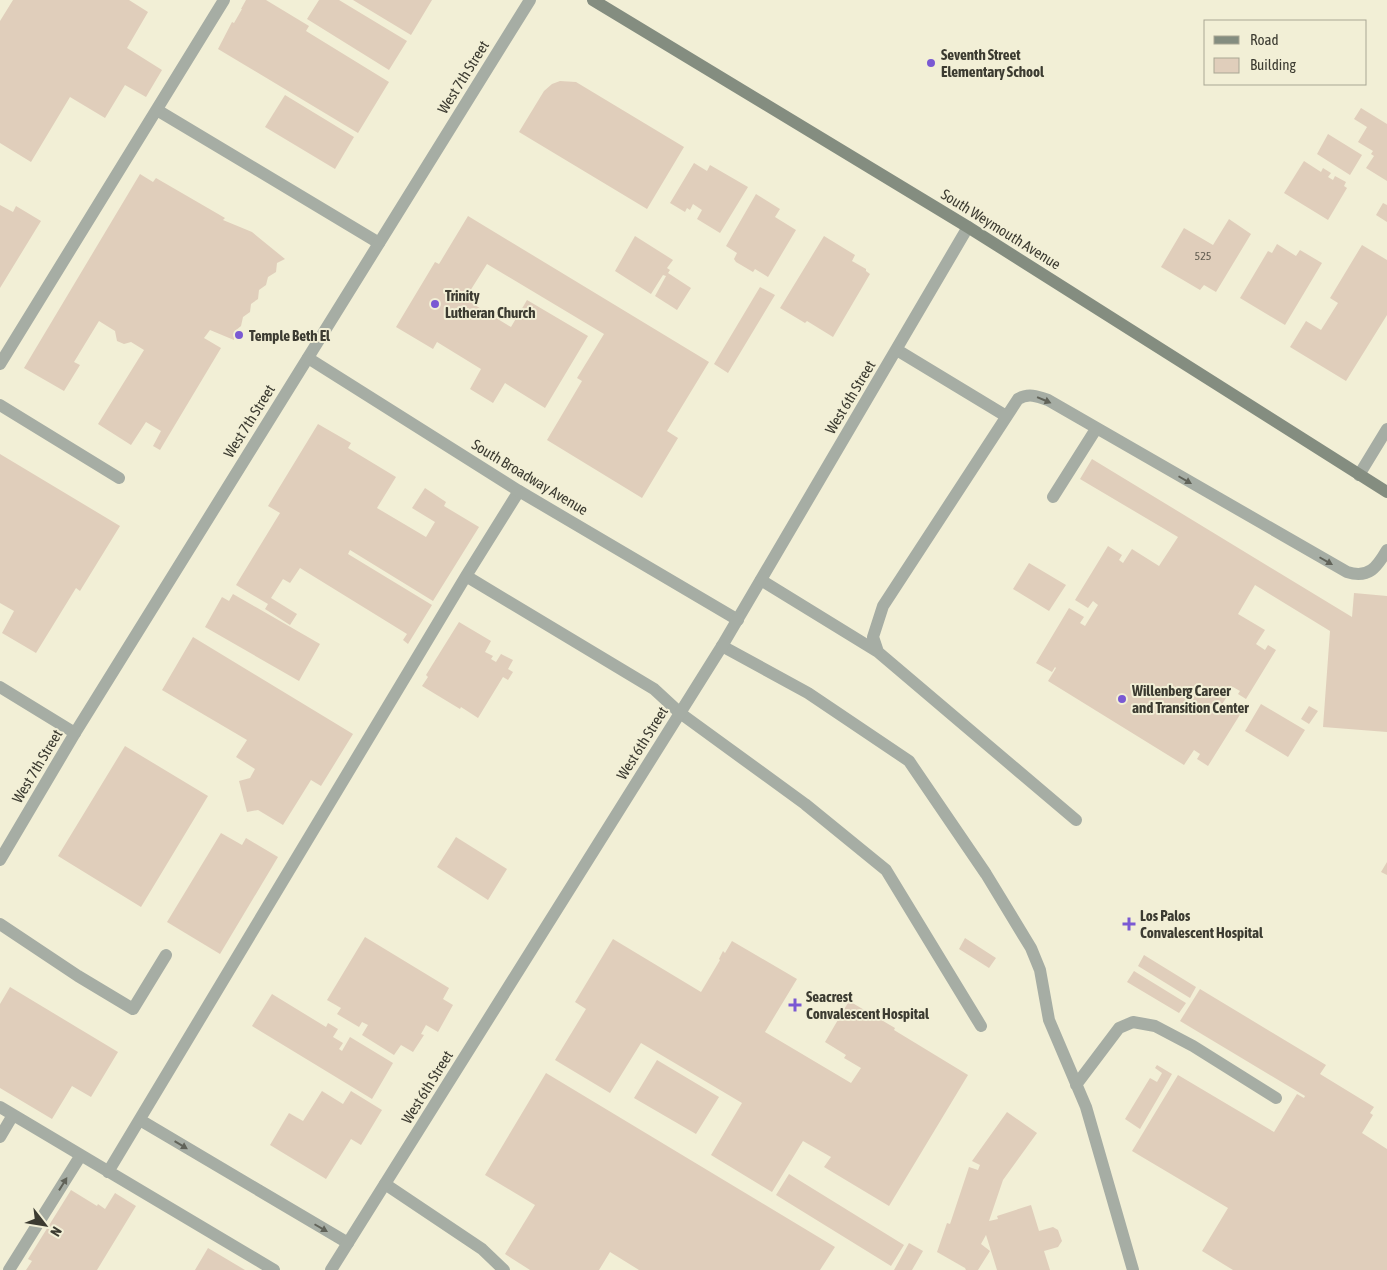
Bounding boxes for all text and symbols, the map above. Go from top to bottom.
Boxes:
legend [1204,20,1367,85]
text: Road [1250,31,1279,48]
street label: West 7th Street [434,38,492,116]
place label: Seventh Street Elementary School [941,46,1045,80]
text: Building [1250,56,1296,73]
marker: Seventh Street Elementary School [925,57,937,69]
street label: South Weymouth Avenue [938,185,1064,273]
house number: 525 [1195,249,1211,263]
place label: Trinity Lutheran Church [445,287,535,321]
marker: Trinity Lutheran Church [429,298,441,310]
place label: Temple Beth El [249,327,331,344]
marker: Temple Beth El [233,329,245,341]
street label: West 6th Street [821,357,879,437]
street label: West 7th Street [220,382,278,460]
one-way arrow [1037,396,1051,404]
street label: South Broadway Avenue [469,436,591,518]
one-way arrow [1178,476,1192,485]
one-way arrow [1319,557,1332,566]
place label: Willenberg Career and Transition Center [1131,682,1249,716]
marker: Willenberg Career and Transition Center [1116,693,1128,705]
street label: West 6th Street [613,704,671,782]
street label: West 7th Street [8,726,66,806]
place label: Los Palos Convalescent Hospital [1140,907,1264,941]
marker: Los Palos Convalescent Hospital [1122,917,1136,931]
place label: Seacrest Convalescent Hospital [806,988,930,1022]
marker: Seacrest Convalescent Hospital [788,998,802,1012]
street label: West 6th Street [398,1048,456,1126]
one-way arrow [175,1140,188,1149]
one-way arrow [58,1178,67,1191]
north arrow [20,1200,70,1250]
one-way arrow [315,1223,328,1232]
text: N [47,1224,65,1239]

